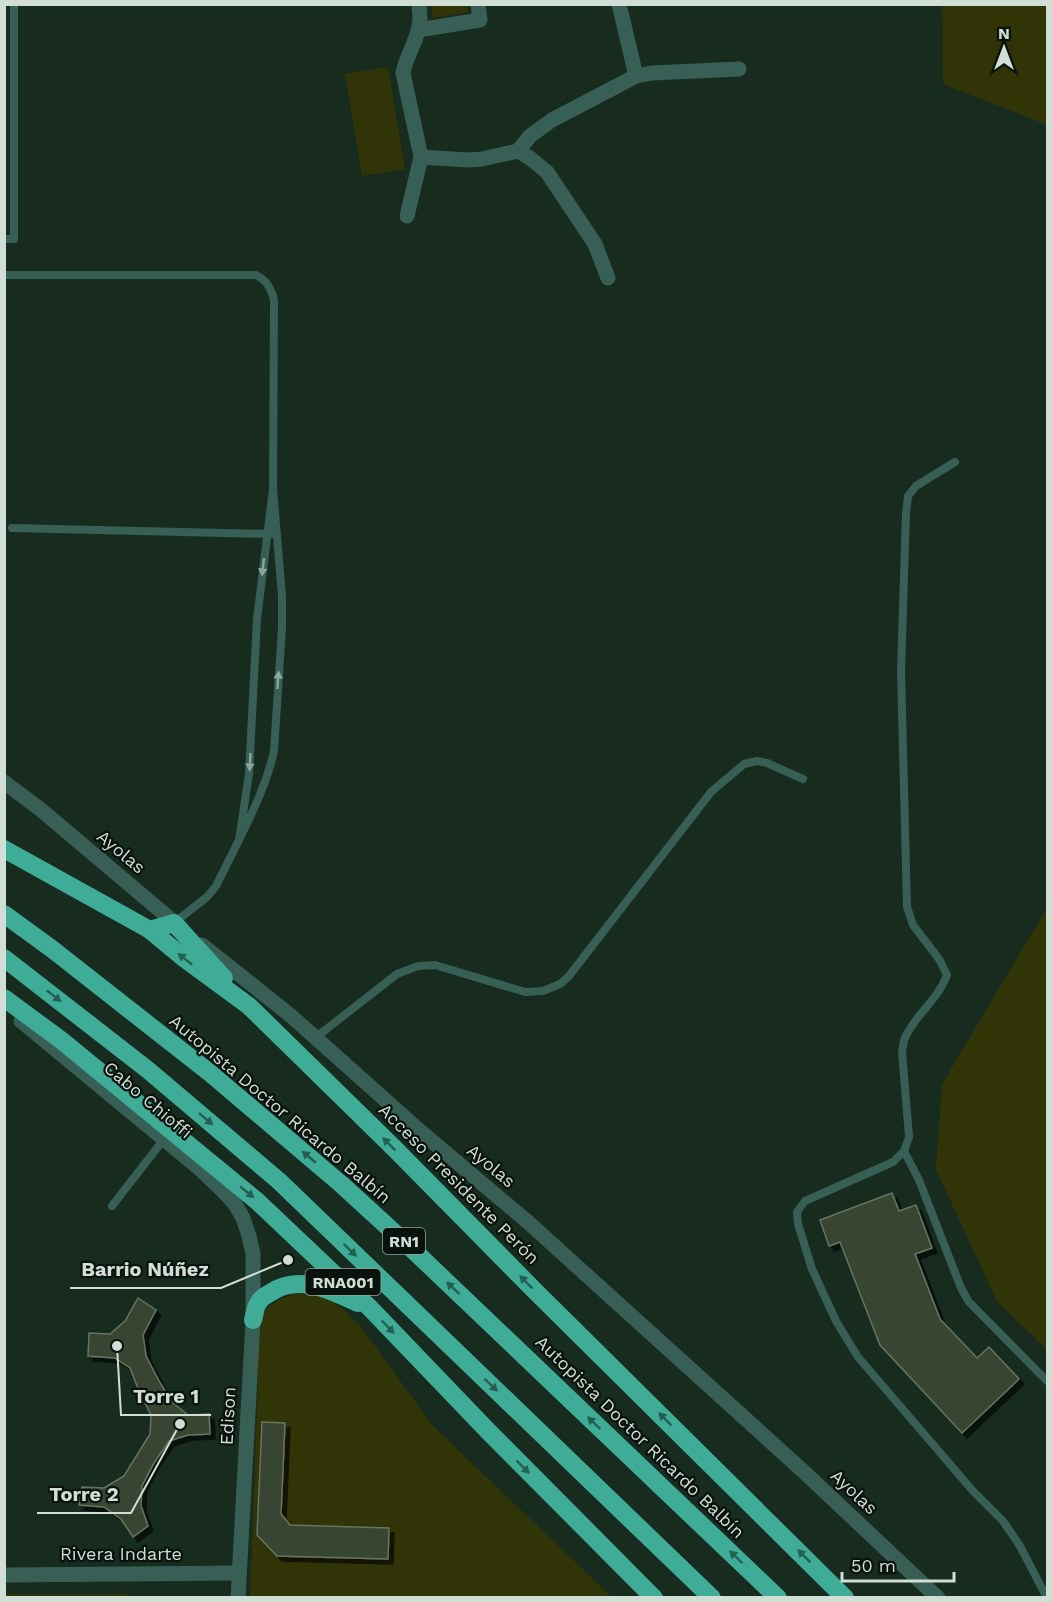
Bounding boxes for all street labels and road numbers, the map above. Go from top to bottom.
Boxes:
street label: Ayolas [93,825,150,878]
street label: Autopista Doctor Ricardo Balbín [165,1010,395,1207]
street label: Cabo Chioffi [100,1057,197,1143]
street label: Acceso Presidente Perón [375,1099,544,1268]
street label: Ayolas [463,1139,520,1192]
road number: RN1 [383,1228,425,1254]
road number: RNA001 [306,1269,380,1295]
street label: Autopista Doctor Ricardo Balbín [532,1331,749,1542]
street label: Edison [215,1386,240,1446]
street label: Ayolas [827,1465,882,1519]
street label: Rivera Indarte [60,1543,182,1564]

